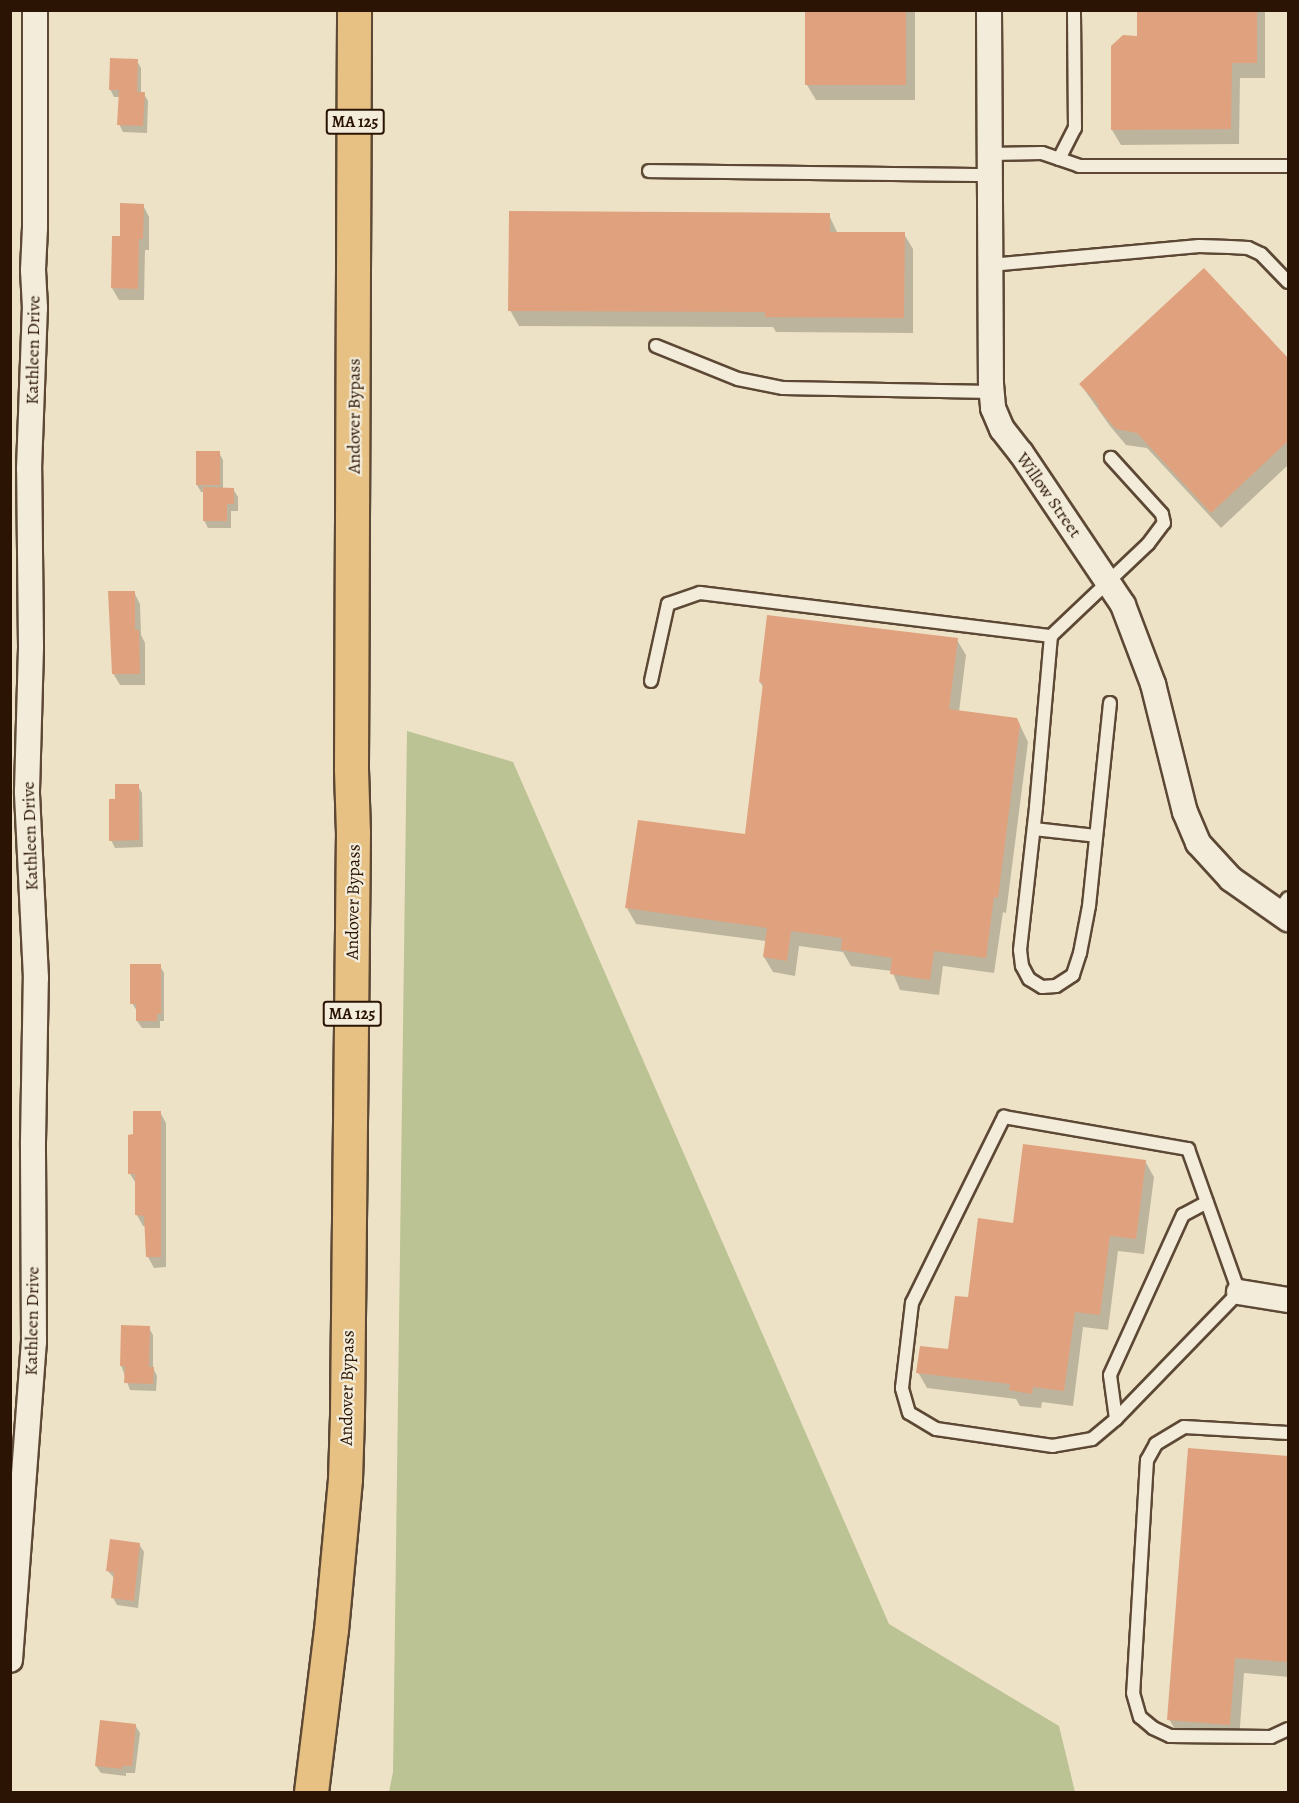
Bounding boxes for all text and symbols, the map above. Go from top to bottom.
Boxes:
road number: MA 125 [325,109,385,135]
street label: Kathleen Drive [21,295,45,405]
street label: Andover Bypass [343,358,365,474]
street label: Willow Street [1012,448,1086,542]
street label: Kathleen Drive [17,781,43,891]
street label: Andover Bypass [341,844,365,960]
road number: MA 125 [322,1001,382,1027]
street label: Kathleen Drive [20,1266,44,1376]
street label: Andover Bypass [335,1330,359,1446]

